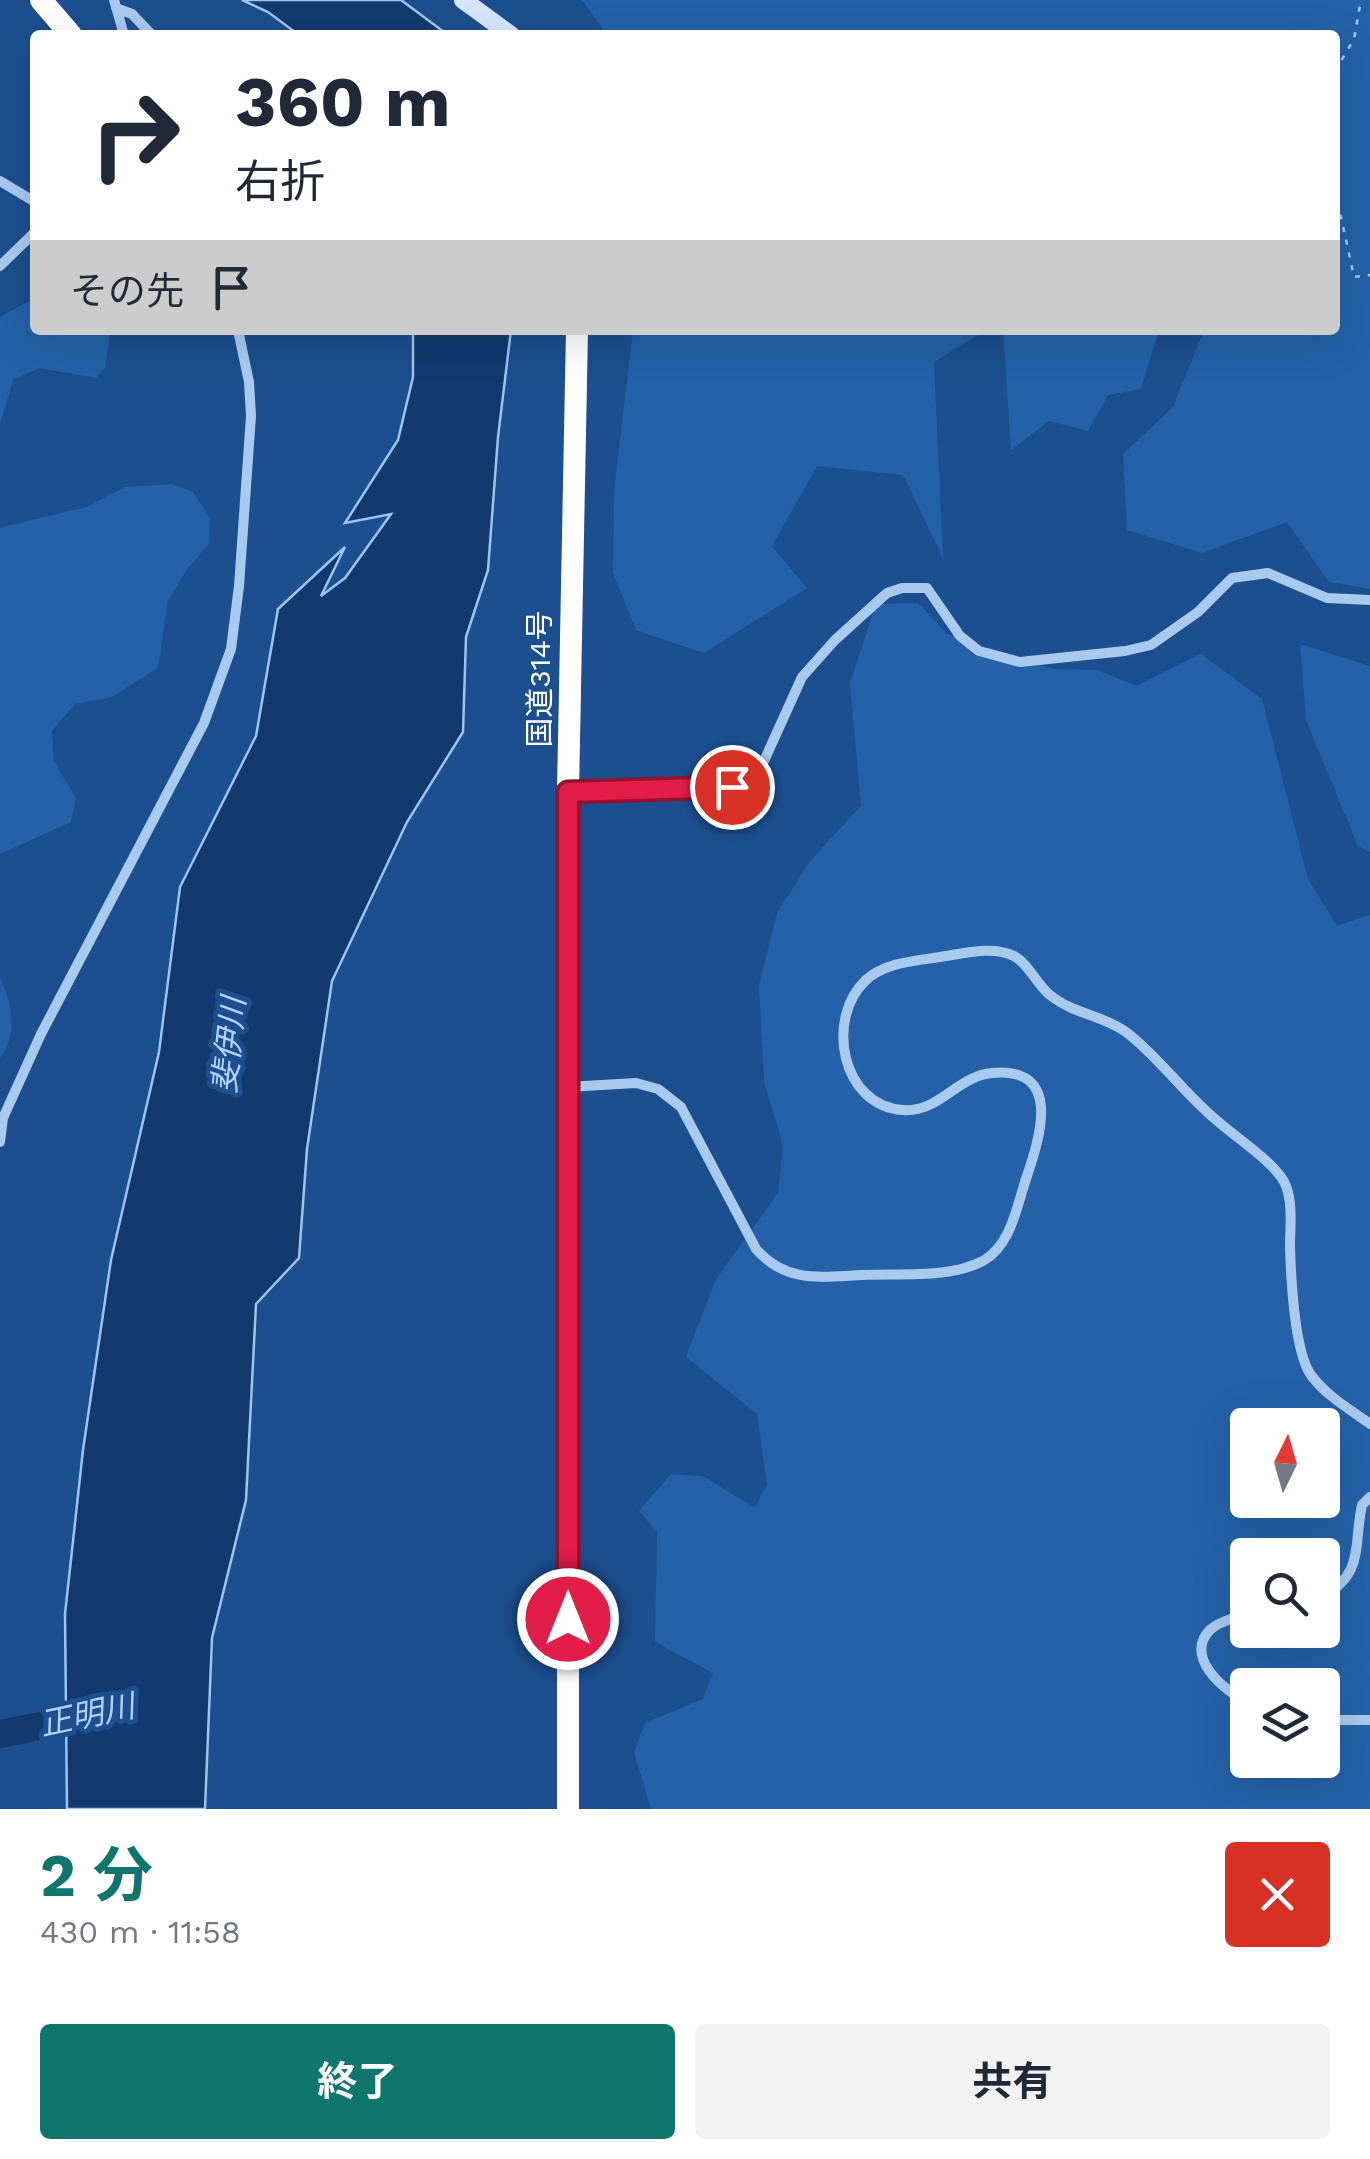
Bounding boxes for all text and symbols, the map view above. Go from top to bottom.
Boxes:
text: 360 m [235,61,451,143]
icon: right [70,70,200,200]
text: 右折 [235,155,325,208]
icon: arrive [204,260,259,315]
text: その先 [70,269,184,313]
street label: 国道314号 [522,610,557,748]
pin [690,745,775,830]
icon: arrive [705,760,760,815]
water label: 斐伊川 [205,992,253,1095]
north arrow [1230,1408,1340,1518]
map controls [1230,1408,1340,1778]
button: search [1230,1538,1340,1648]
position arrow [516,1567,620,1671]
button: layers [1230,1668,1340,1778]
water label: 正明川 [36,1686,141,1744]
text: 2 分 [40,1840,153,1911]
button: close [1225,1842,1330,1947]
text: 430 m · 11:58 [40,1913,241,1951]
button: 終了 [40,2024,675,2139]
button: 共有 [695,2024,1330,2139]

